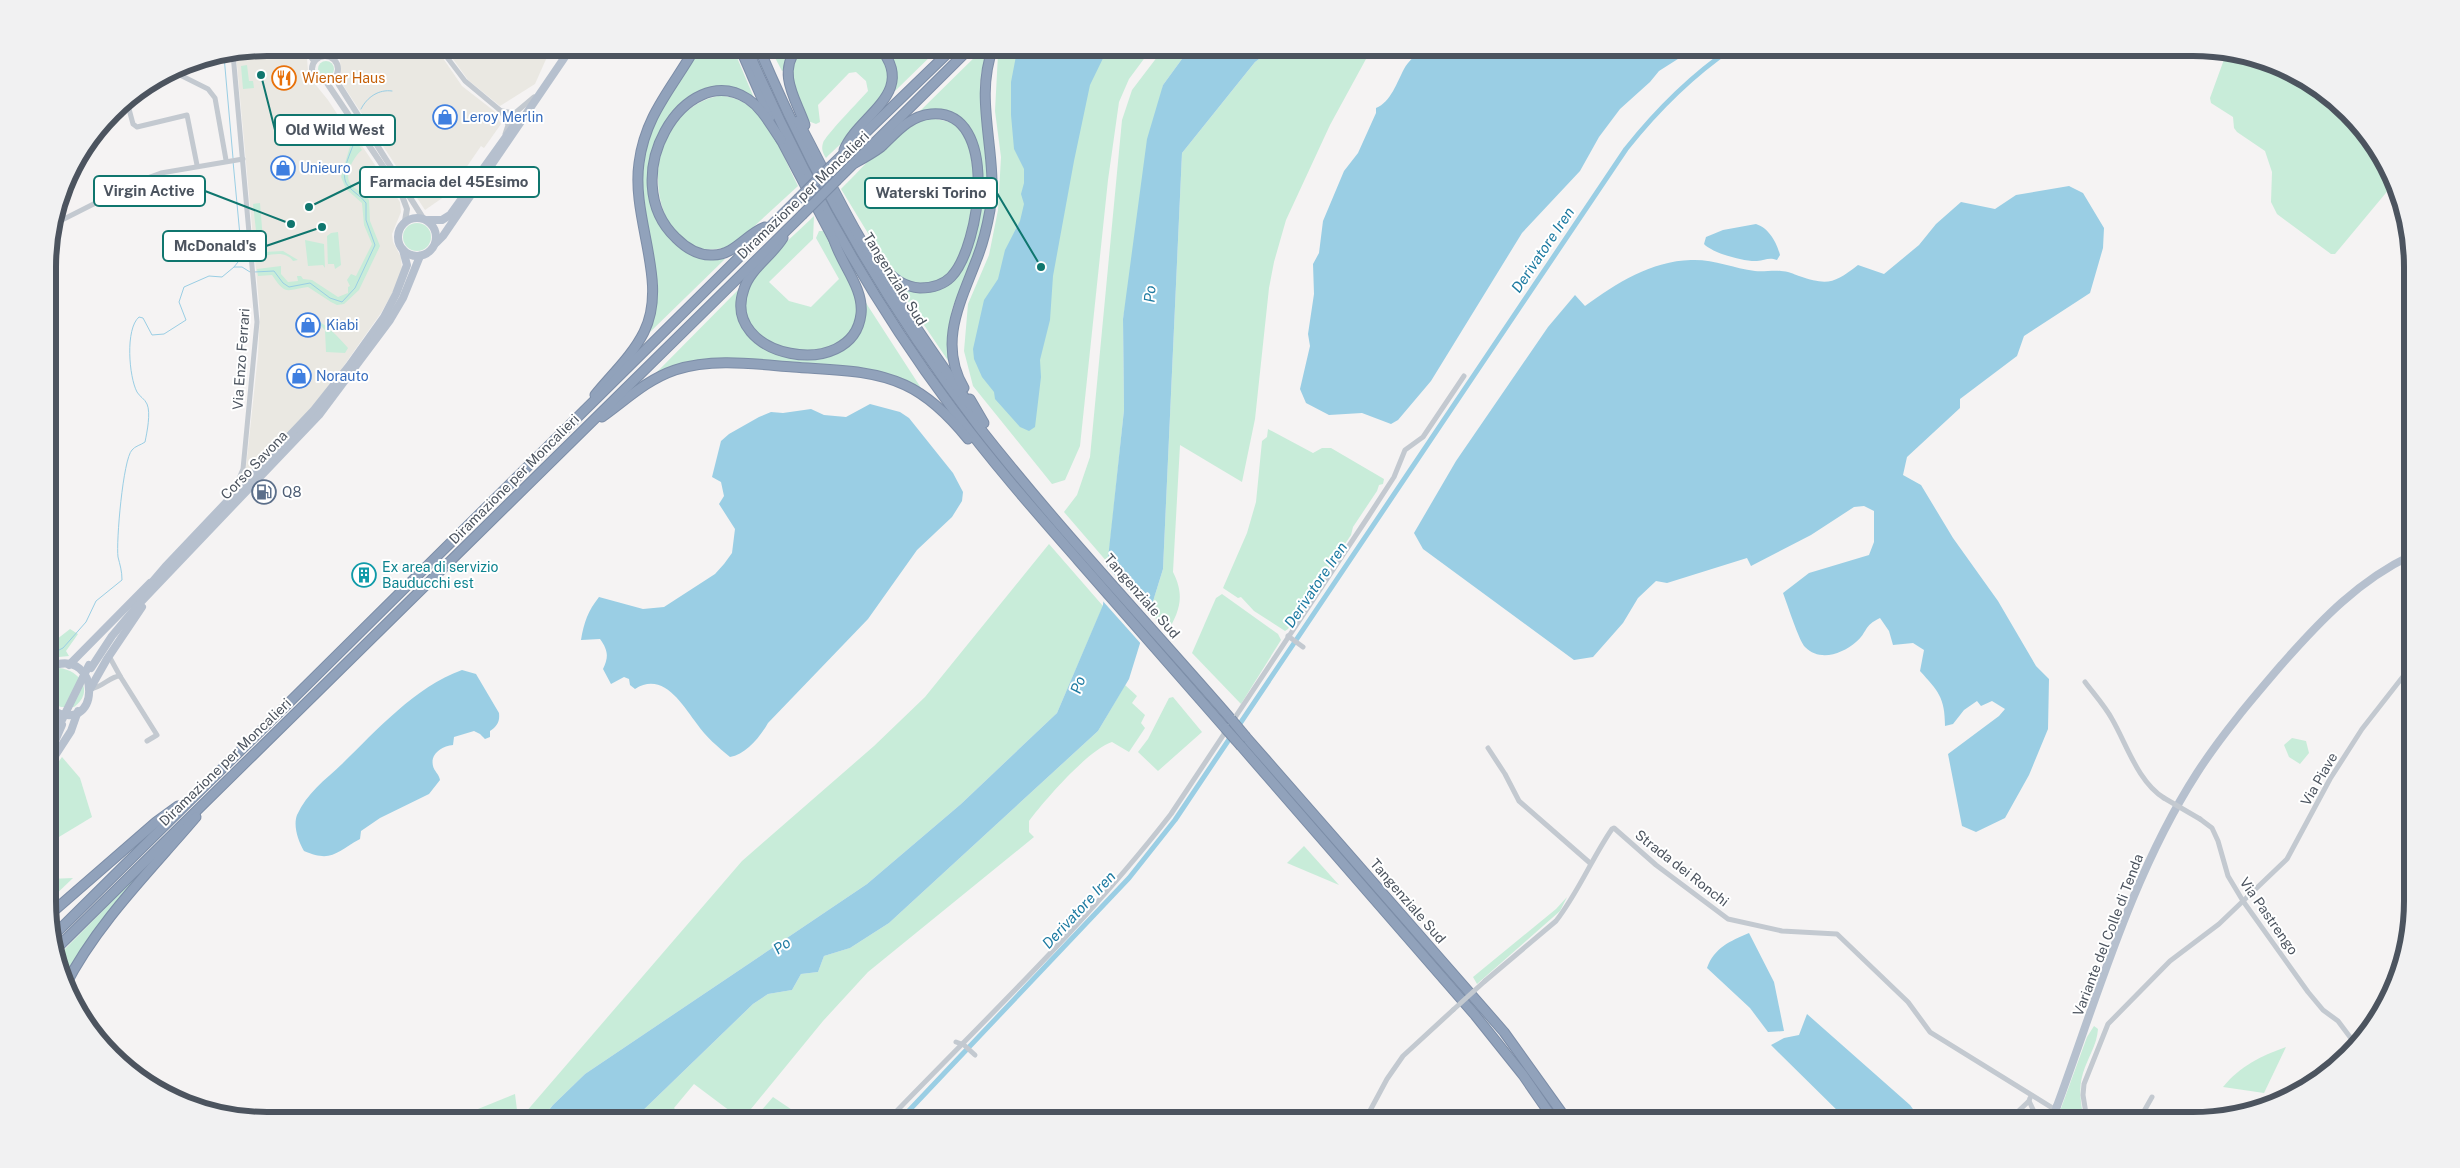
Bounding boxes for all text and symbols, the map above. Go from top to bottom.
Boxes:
restaurant icon: Wiener Haus [271,65,297,91]
place label: Wiener Haus [302,70,385,86]
shop icon: Leroy Merlin [432,104,458,130]
place label: Leroy Merlin [462,109,543,125]
callout: Old Wild West [275,115,395,145]
text: Old Wild West [285,121,385,138]
street label: Diramazione per Moncalieri [734,128,872,262]
shop icon: Unieuro [270,155,296,181]
place label: Unieuro [300,160,351,176]
callout: Farmacia del 45Esimo [360,167,539,197]
text: Farmacia del 45Esimo [370,173,529,190]
callout: Virgin Active [94,176,205,206]
callout: Waterski Torino [865,178,997,208]
text: Virgin Active [103,182,195,199]
text: Waterski Torino [875,184,987,201]
water label: Derivatore Iren [1508,204,1577,296]
street label: Tangenziale Sud [860,230,930,328]
callout: McDonald's [163,231,266,261]
text: McDonald's [174,237,256,254]
water label: Po [1140,285,1159,303]
street label: Via Enzo Ferrari [229,308,253,410]
shop icon: Kiabi [295,312,321,338]
place label: Kiabi [326,317,359,333]
shop icon: Norauto [286,363,312,389]
place label: Norauto [316,368,369,384]
street label: Diramazione per Moncalieri [446,411,582,547]
street label: Corso Savona [217,428,291,502]
fuel station icon: Q8 [251,479,277,505]
place label: Q8 [282,484,302,500]
water label: Derivatore Iren [1281,539,1350,631]
street label: Tangenziale Sud [1101,550,1183,642]
place label: Ex area di servizio Bauducchi est [382,559,498,591]
building icon: Ex area di servizio Bauducchi est [351,562,377,588]
water label: Po [1067,674,1088,696]
street label: Diramazione per Moncalieri [156,695,294,829]
street label: Via Piave [2297,749,2341,808]
street label: Strada dei Ronchi [1632,827,1732,909]
street label: Variante del Colle di Tenda [2070,852,2146,1018]
street label: Tangenziale Sud [1367,855,1449,947]
water label: Derivatore Iren [1039,867,1119,952]
street label: Via Pastrengo [2236,874,2302,958]
water label: Po [770,934,794,957]

